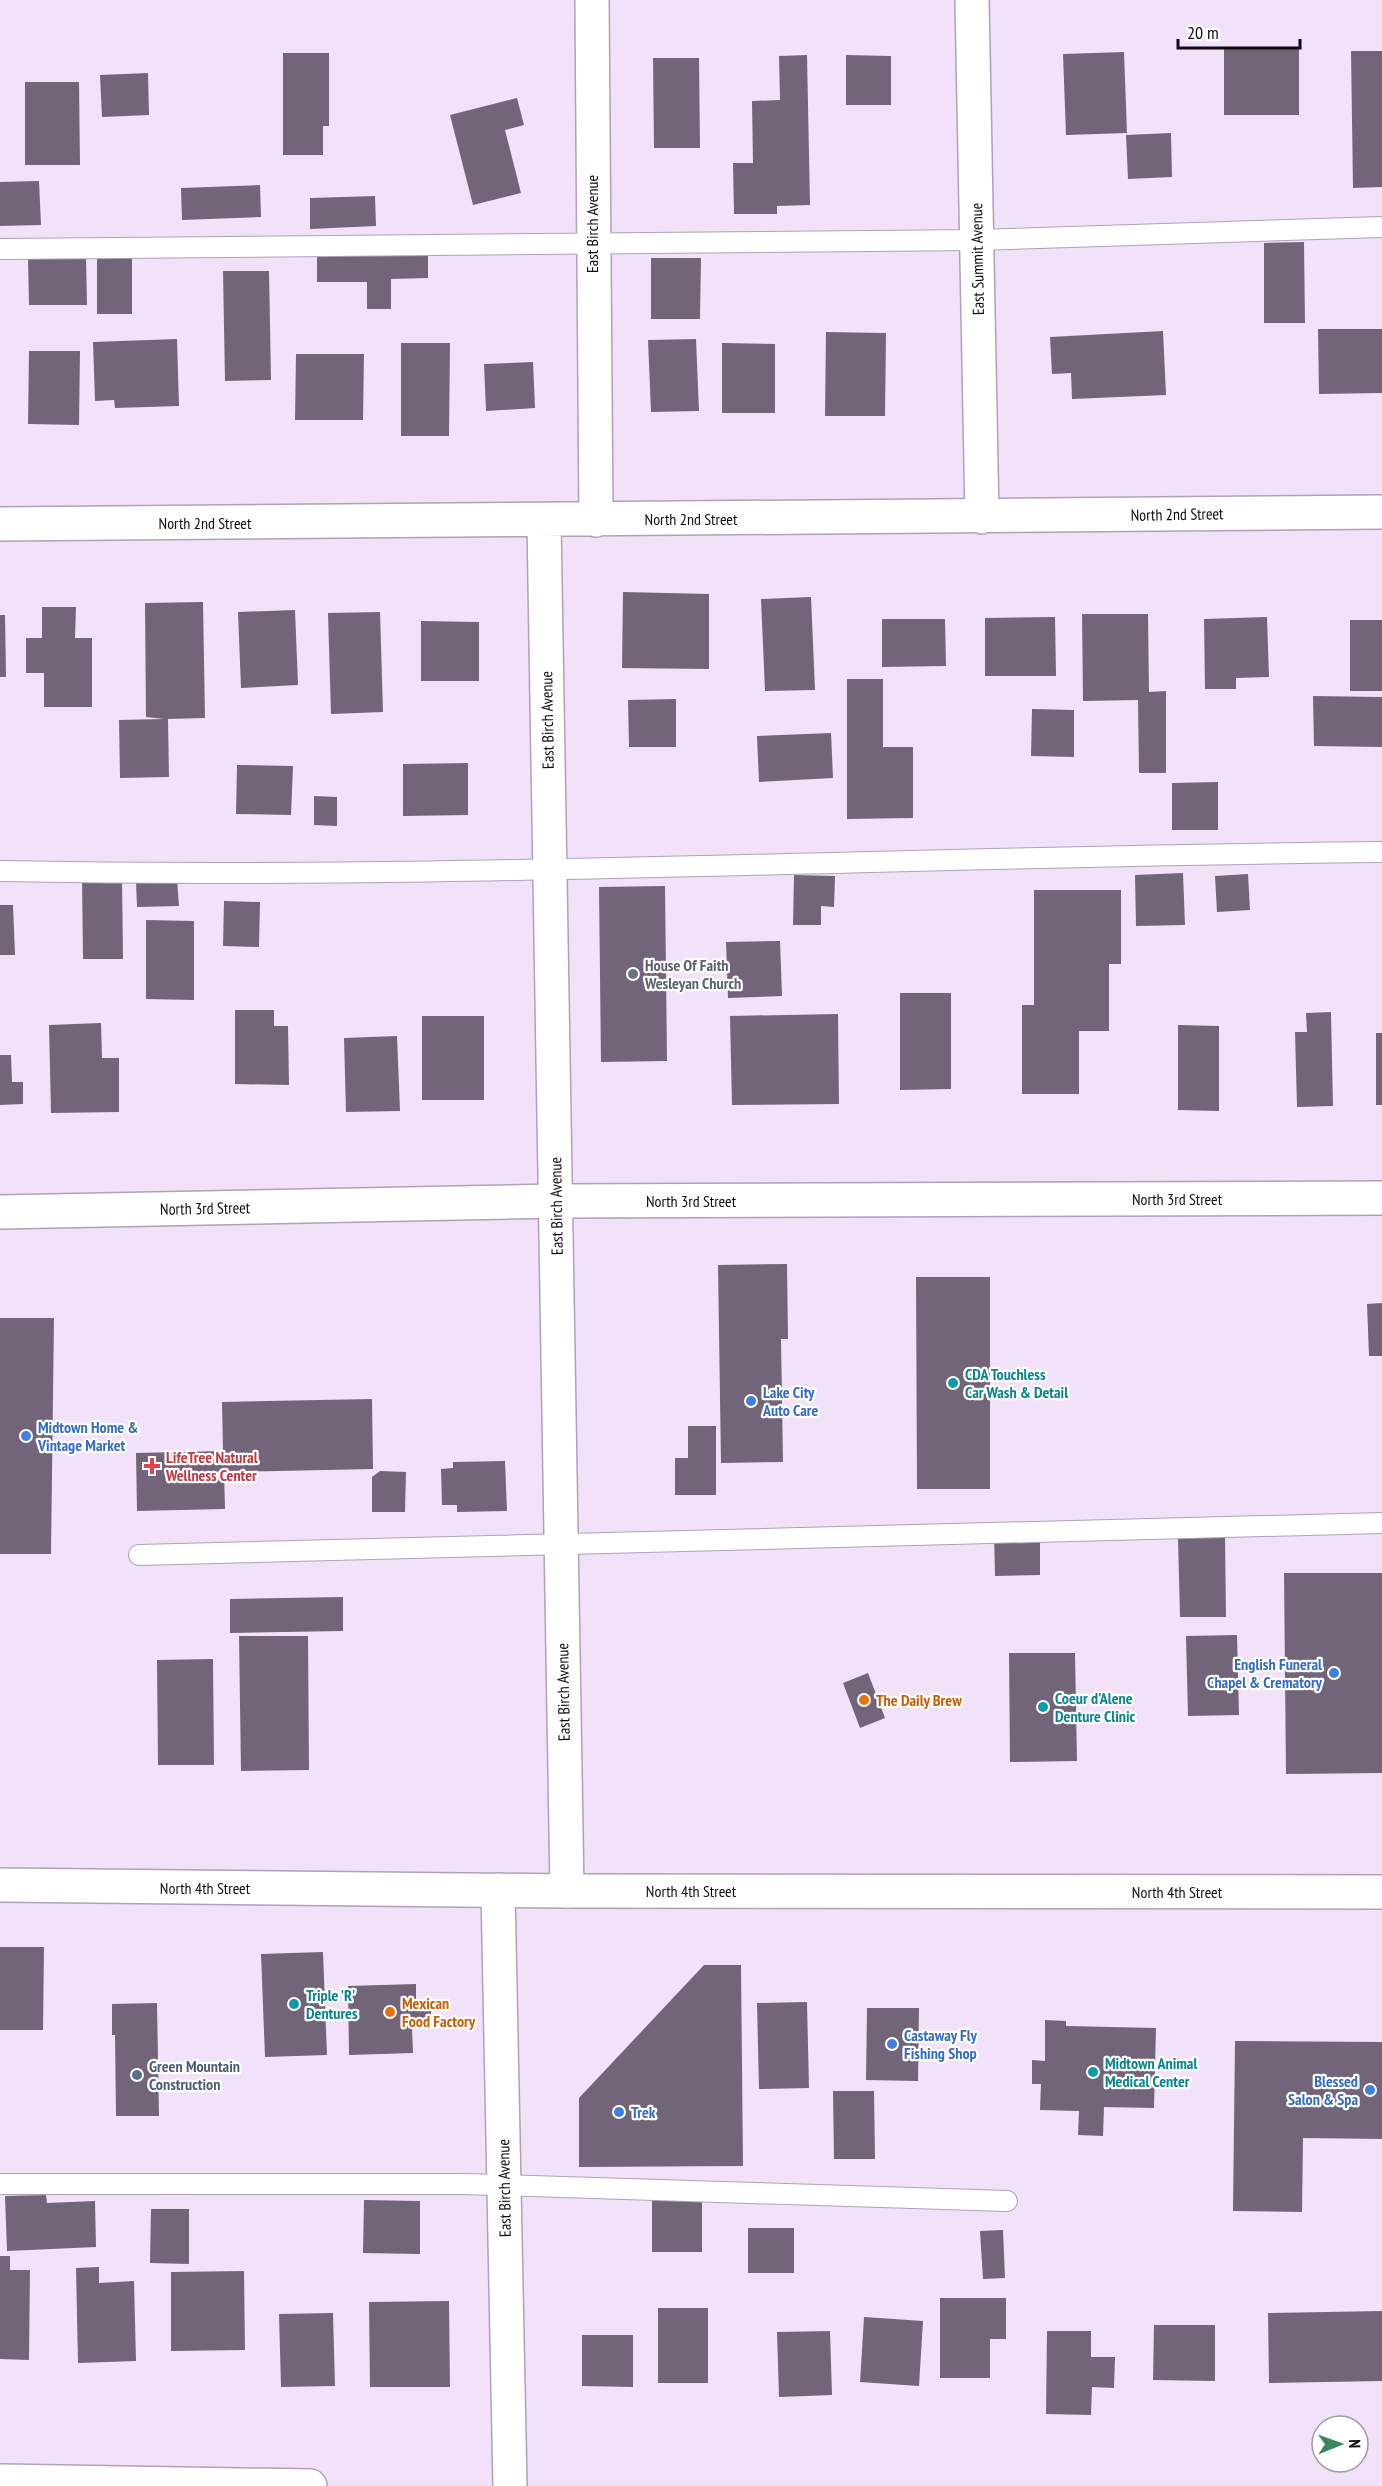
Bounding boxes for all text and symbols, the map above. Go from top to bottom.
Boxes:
scale bar [1178,12,1300,50]
text: 20 m [1187,21,1219,44]
street label: East Birch Avenue [582,175,602,273]
street label: East Summit Avenue [966,203,988,315]
street label: North 2nd Street [1130,503,1224,525]
street label: North 2nd Street [645,509,738,529]
street label: North 2nd Street [159,513,252,533]
street label: East Birch Avenue [536,671,558,769]
place label: House Of Faith Wesleyan Church [644,955,741,993]
marker: House Of Faith Wesleyan Church [626,967,640,981]
street label: East Birch Avenue [545,1157,567,1255]
street label: North 3rd Street [1132,1189,1223,1209]
street label: North 3rd Street [646,1191,737,1211]
street label: North 3rd Street [160,1197,251,1219]
place label: CDA Touchless Car Wash & Detail [965,1364,1068,1402]
marker: CDA Touchless Car Wash & Detail [946,1376,960,1390]
place label: Lake City Auto Care [762,1382,818,1420]
marker: Lake City Auto Care [744,1394,758,1408]
place label: Midtown Home & Vintage Market [37,1417,138,1455]
marker: Midtown Home & Vintage Market [19,1429,33,1443]
place label: LifeTree Natural Wellness Center [165,1447,258,1485]
marker: LifeTree Natural Wellness Center [143,1457,161,1475]
street label: East Birch Avenue [552,1643,574,1741]
place label: English Funeral Chapel & Crematory [1207,1654,1323,1692]
marker: English Funeral Chapel & Crematory [1327,1666,1341,1680]
place label: Coeur d'Alene Denture Clinic [1055,1688,1136,1726]
place label: The Daily Brew [876,1690,962,1710]
marker: The Daily Brew [857,1693,871,1707]
marker: Coeur d'Alene Denture Clinic [1036,1700,1050,1714]
street label: North 4th Street [160,1878,251,1898]
street label: North 4th Street [646,1881,737,1901]
street label: North 4th Street [1132,1882,1223,1902]
place label: Triple 'R' Dentures [306,1985,358,2023]
place label: Mexican Food Factory [402,1993,476,2031]
marker: Triple 'R' Dentures [287,1997,301,2011]
marker: Mexican Food Factory [383,2005,397,2019]
place label: Castaway Fly Fishing Shop [904,2025,978,2063]
marker: Castaway Fly Fishing Shop [885,2037,899,2051]
place label: Midtown Animal Medical Center [1105,2053,1197,2091]
place label: Green Mountain Construction [149,2056,240,2094]
marker: Midtown Animal Medical Center [1086,2065,1100,2079]
marker: Green Mountain Construction [130,2068,144,2082]
place label: Blessed Salon & Spa [1288,2071,1358,2109]
marker: Blessed Salon & Spa [1363,2083,1377,2097]
place label: Trek [631,2102,656,2122]
marker: Trek [612,2105,626,2119]
street label: East Birch Avenue [493,2139,515,2237]
north arrow [1310,2414,1370,2474]
text: N [1345,2439,1365,2448]

